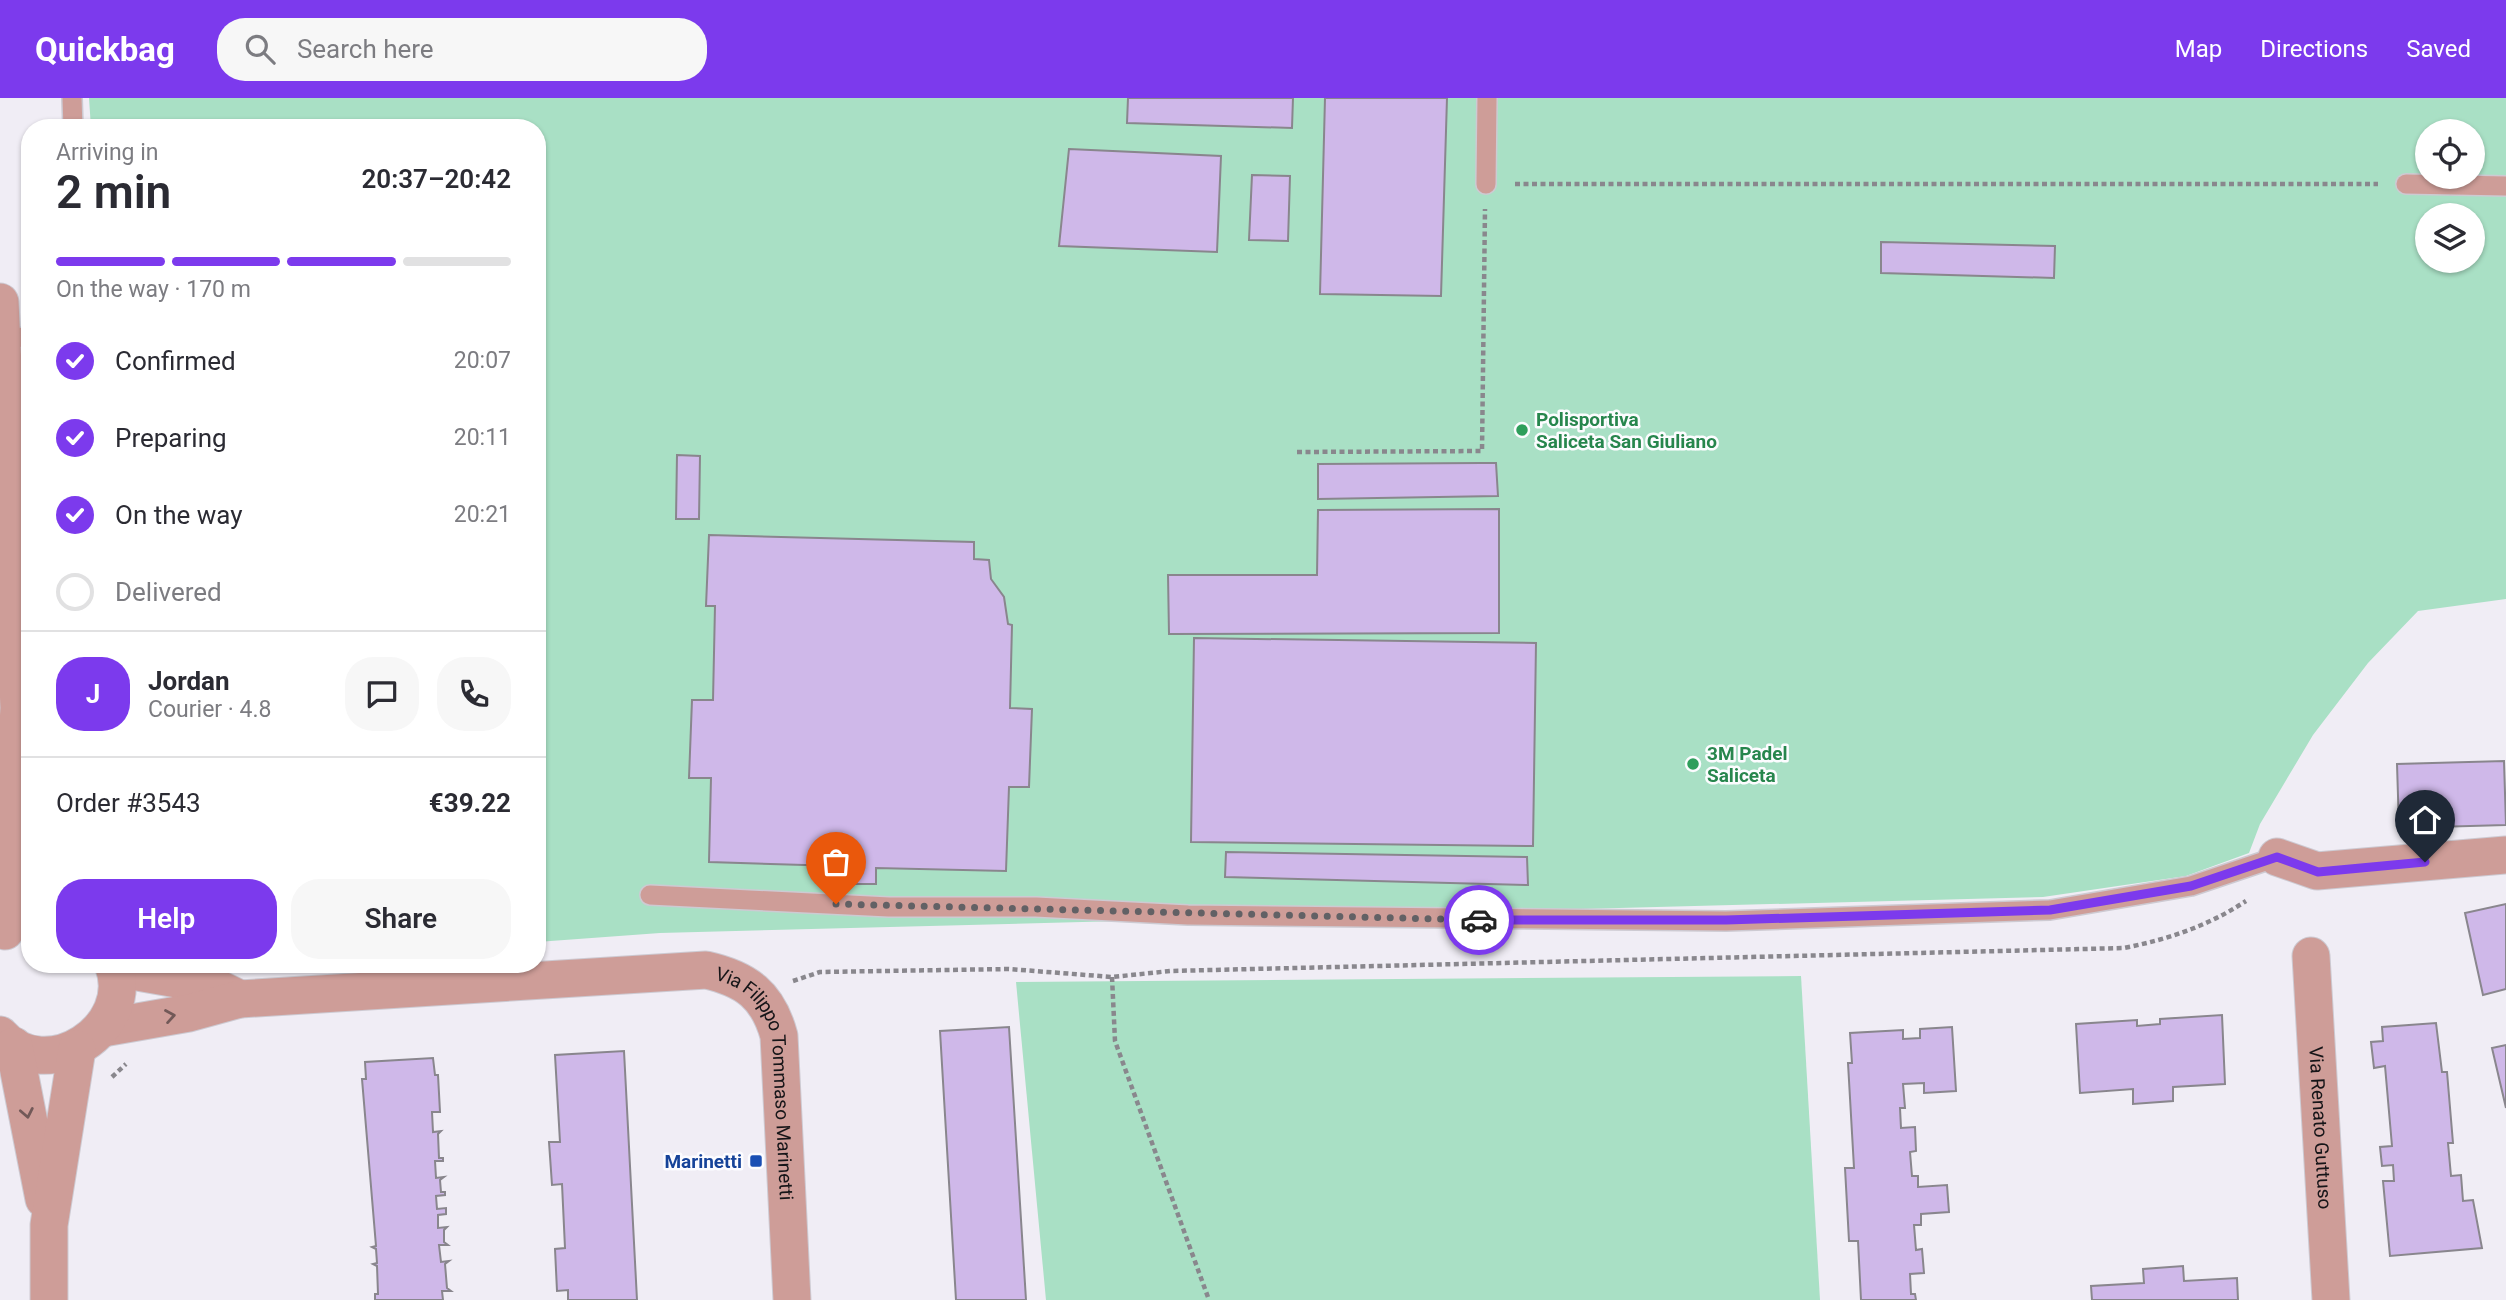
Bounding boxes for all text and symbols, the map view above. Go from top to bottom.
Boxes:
search box [217,18,707,81]
text: Quickbag [35,30,175,69]
icon: search [241,30,279,68]
text: Search here [297,34,434,64]
text: Map [2175,35,2222,63]
text: Directions [2260,35,2368,63]
text: Saved [2406,35,2471,63]
map controls [2415,119,2485,273]
button: locate [2415,119,2485,189]
text: Arriving in [56,139,159,166]
text: 20:37–20:42 [361,164,511,194]
text: 2 min [56,165,171,219]
button: layers [2415,203,2485,273]
text: On the way · 170 m [56,276,251,303]
icon: check [56,342,94,380]
text: Confirmed [115,346,236,376]
text: 20:07 [454,347,511,374]
place label: Polisportiva Saliceta San Giuliano [1536,408,1717,453]
icon: check [56,419,94,457]
marker: Polisportiva Saliceta San Giuliano [1514,422,1530,438]
text: Preparing [115,423,227,453]
text: 20:11 [454,424,511,451]
icon: check [56,496,94,534]
text: On the way [115,500,243,530]
text: 20:21 [454,501,511,528]
text: Delivered [115,577,222,607]
button: chat [345,657,419,731]
button: phone [437,657,511,731]
text: Jordan [148,666,230,696]
text: J [86,679,100,709]
text: Courier · 4.8 [148,696,271,723]
place label: 3M Padel Saliceta [1707,742,1788,787]
marker: 3M Padel Saliceta [1685,756,1701,772]
text: Order #3543 [56,788,201,818]
text: €39.22 [429,788,511,818]
pin [2395,790,2455,862]
icon: home [2406,801,2444,839]
pin [806,832,866,904]
icon: bag [817,843,855,881]
button: Help [56,879,277,959]
button: Share [291,879,511,959]
courier [1444,885,1514,955]
icon: car [1460,901,1498,939]
street label: Via Filippo Tommaso Marinetti [696,963,798,1217]
one-way arrow [164,1009,176,1024]
street label: Via Renato Guttuso [2305,1046,2337,1210]
one-way arrow [19,1107,34,1119]
place label: Marinetti [664,1150,742,1172]
marker: Marinetti [748,1153,764,1169]

